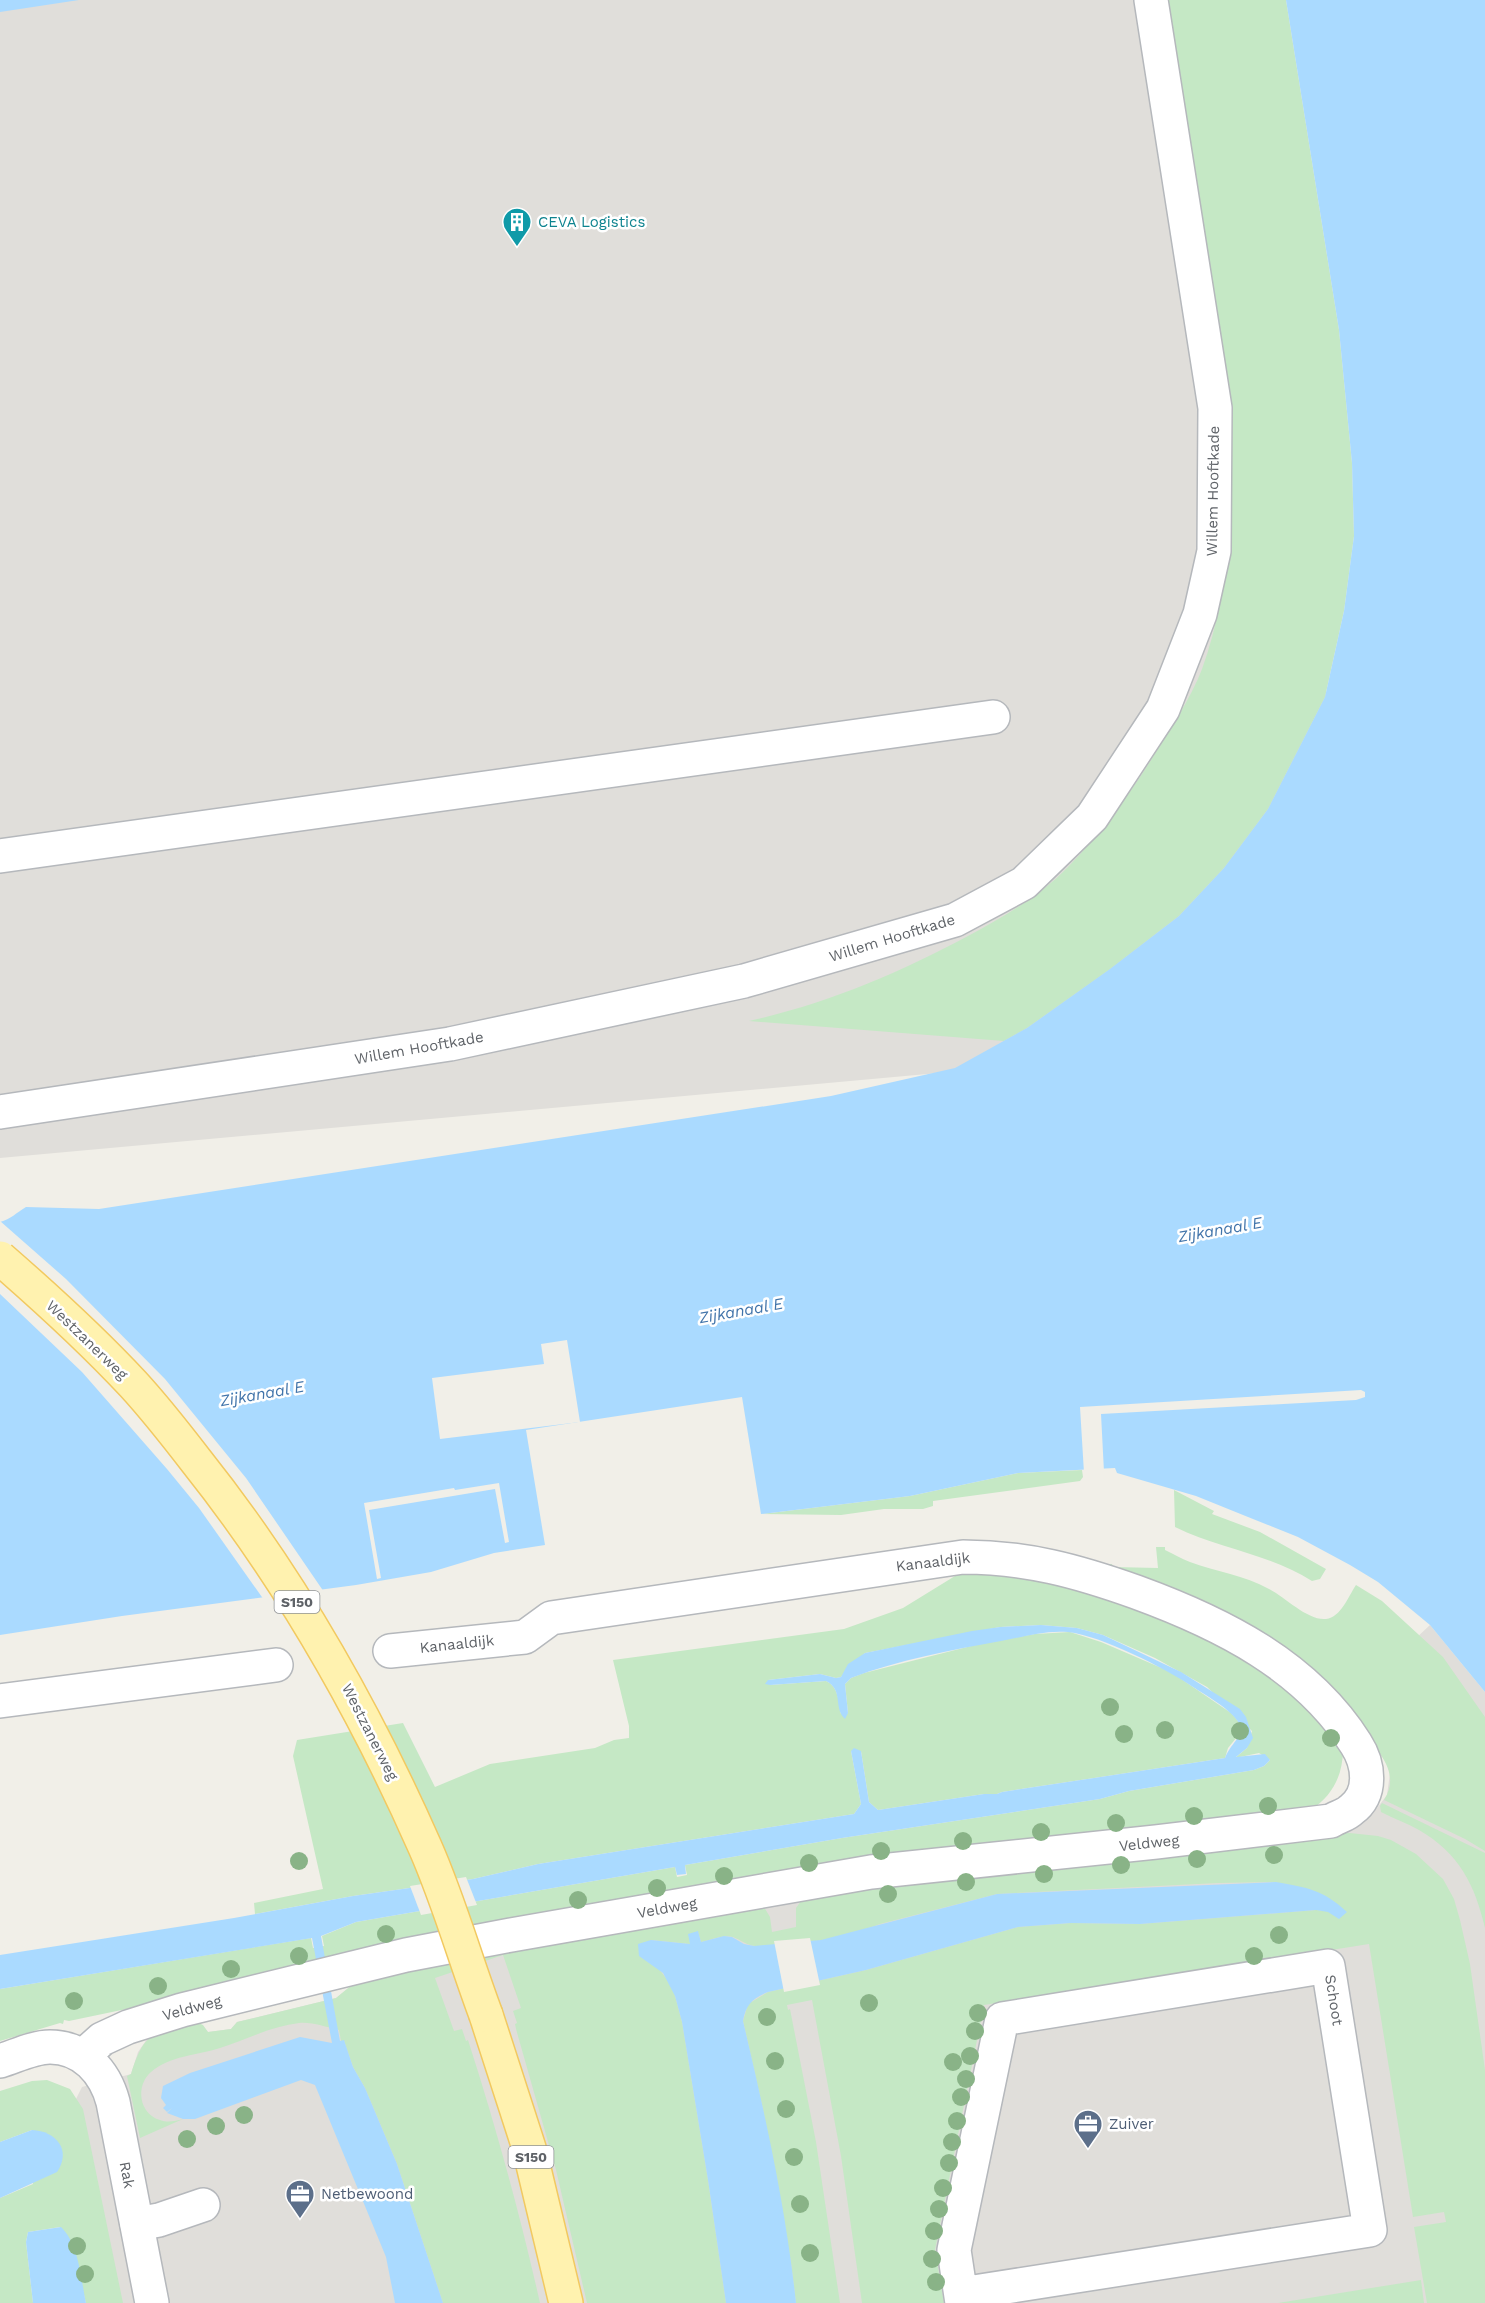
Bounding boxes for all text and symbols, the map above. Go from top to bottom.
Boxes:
building icon: CEVA Logistics [501,206,533,248]
place label: CEVA Logistics [538,213,645,231]
street label: Willem Hooftkade [1203,425,1223,557]
street label: Willem Hooftkade [827,910,957,966]
street label: Willem Hooftkade [353,1028,485,1068]
water label: Zijkanaal E [1176,1213,1264,1246]
water label: Zijkanaal E [697,1294,785,1327]
street label: Westzanerweg [43,1297,131,1383]
water label: Zijkanaal E [218,1377,306,1410]
street label: Kanaaldijk [895,1548,972,1575]
road number: S150 [274,1591,320,1613]
street label: Kanaaldijk [419,1631,496,1657]
street label: Westzanerweg [338,1681,402,1783]
street label: Veldweg [1118,1831,1180,1855]
street label: Veldweg [636,1894,698,1922]
street label: Schoot [1321,1973,1347,2028]
street label: Veldweg [160,1991,224,2025]
office icon: Zuiver [1072,2108,1104,2150]
place label: Zuiver [1109,2115,1154,2133]
road number: S150 [508,2146,554,2168]
street label: Rak [116,2160,139,2190]
office icon: Netbewoond [284,2178,316,2220]
place label: Netbewoond [321,2185,413,2203]

